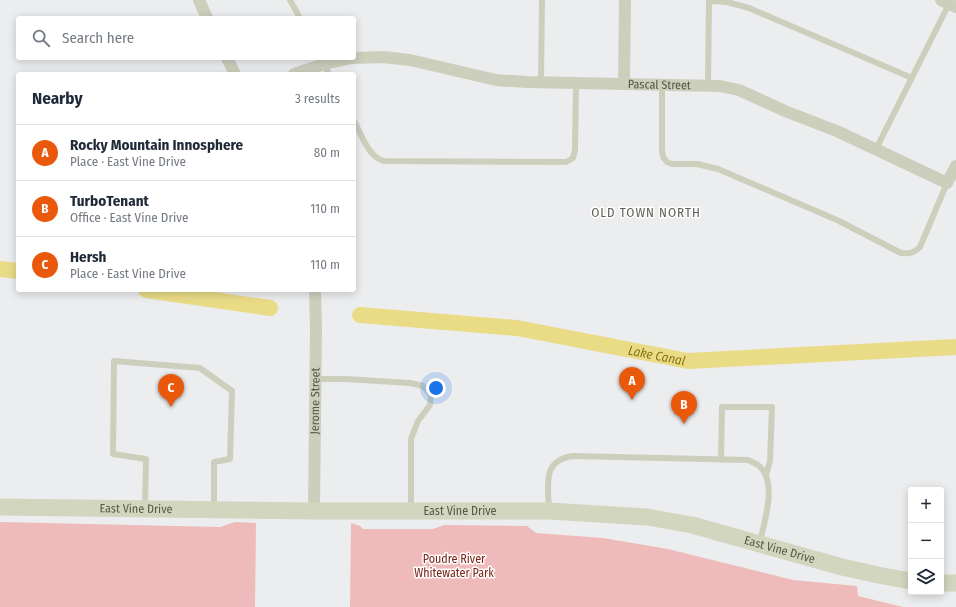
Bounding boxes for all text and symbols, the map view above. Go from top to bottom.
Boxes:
search box [16,16,356,60]
icon: search [30,27,52,49]
text: Search here [62,29,134,47]
street label: Pascal Street [628,77,691,92]
text: Nearby [32,88,83,109]
text: 3 results [295,91,340,106]
text: Rocky Mountain Innosphere [70,136,243,154]
text: A [41,145,49,160]
text: 80 m [314,145,340,160]
text: Place · East Vine Drive [70,154,186,169]
text: TurboTenant [70,192,149,210]
text: B [41,201,49,216]
text: 110 m [310,201,340,216]
district label: OLD TOWN NORTH [591,205,701,220]
text: Office · East Vine Drive [70,210,188,225]
text: Hersh [70,248,106,266]
text: C [42,257,48,272]
text: 110 m [310,257,340,272]
text: Place · East Vine Drive [70,266,186,281]
water label: Lake Canal [627,343,687,368]
street label: Jerome Street [308,367,323,435]
pin: A [619,367,645,400]
pin: C [158,374,184,407]
your location [426,378,446,398]
pin: B [671,391,697,424]
map controls [908,487,944,595]
button: + [908,487,944,523]
street label: East Vine Drive [99,501,173,516]
street label: East Vine Drive [424,504,496,518]
button: − [908,523,944,559]
street label: East Vine Drive [743,533,817,566]
park label: Poudre River Whitewater Park [414,552,494,580]
button: layers [908,559,944,595]

